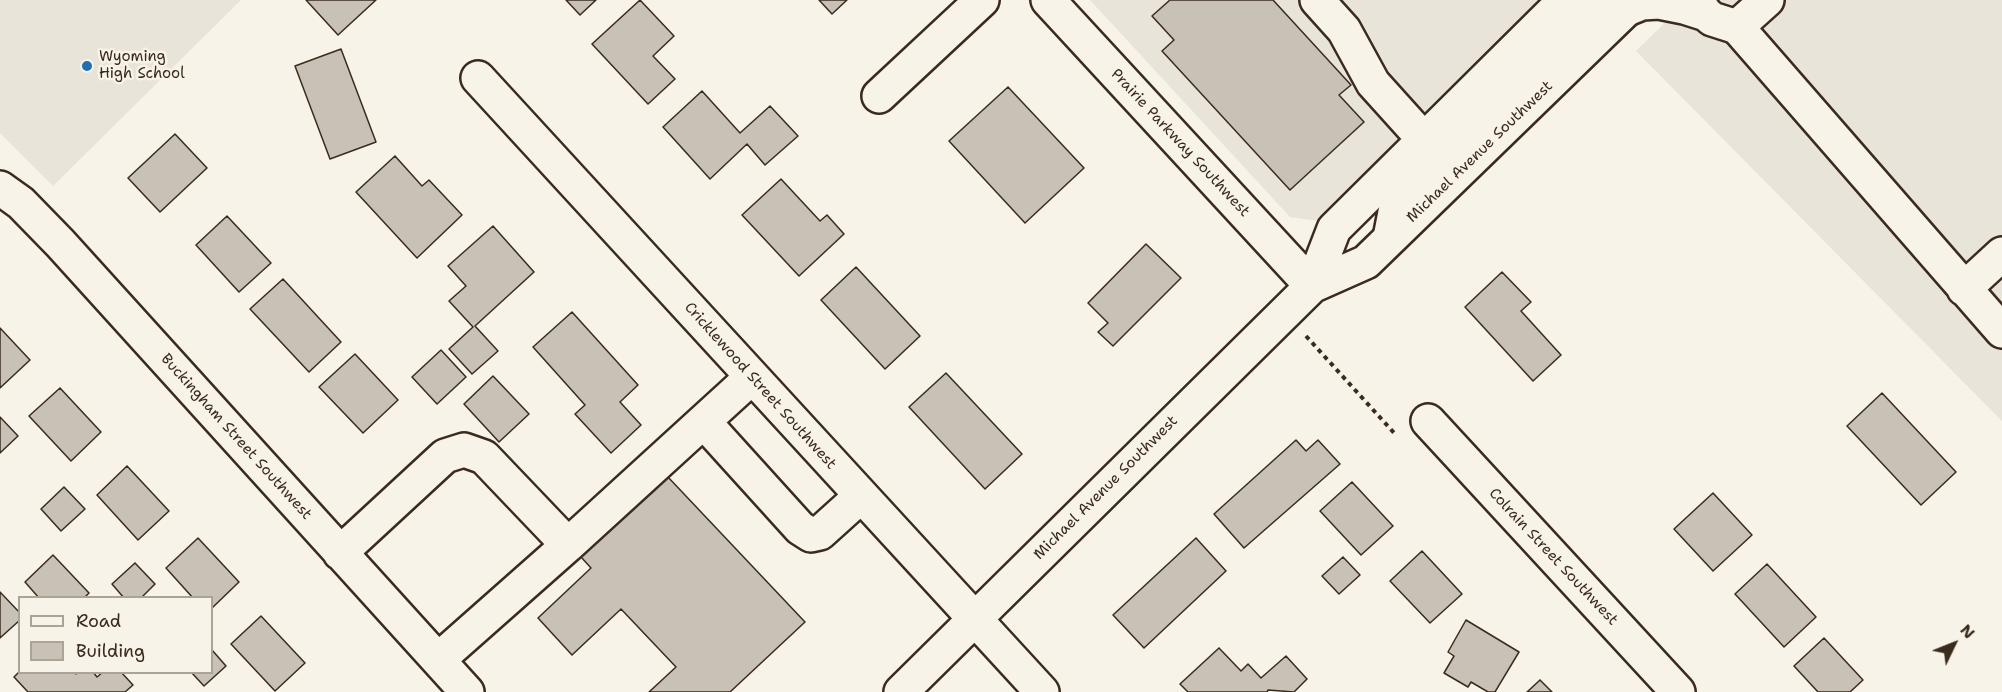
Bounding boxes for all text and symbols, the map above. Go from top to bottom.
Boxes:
place label: Wyoming High School [99,48,185,83]
marker: Wyoming High School [80,59,94,73]
street label: Prairie Parkway Southwest [1107,65,1253,221]
street label: Michael Avenue Southwest [1403,77,1557,227]
street label: Cricklewood Street Southwest [680,299,840,473]
street label: Buckingham Street Southwest [157,350,315,524]
street label: Michael Avenue Southwest [1030,412,1182,564]
street label: Colrain Street Southwest [1485,485,1621,629]
legend [18,596,213,674]
text: Road [76,609,121,633]
north arrow [1924,614,1984,674]
text: N [1956,620,1980,643]
text: Building [76,639,145,663]

